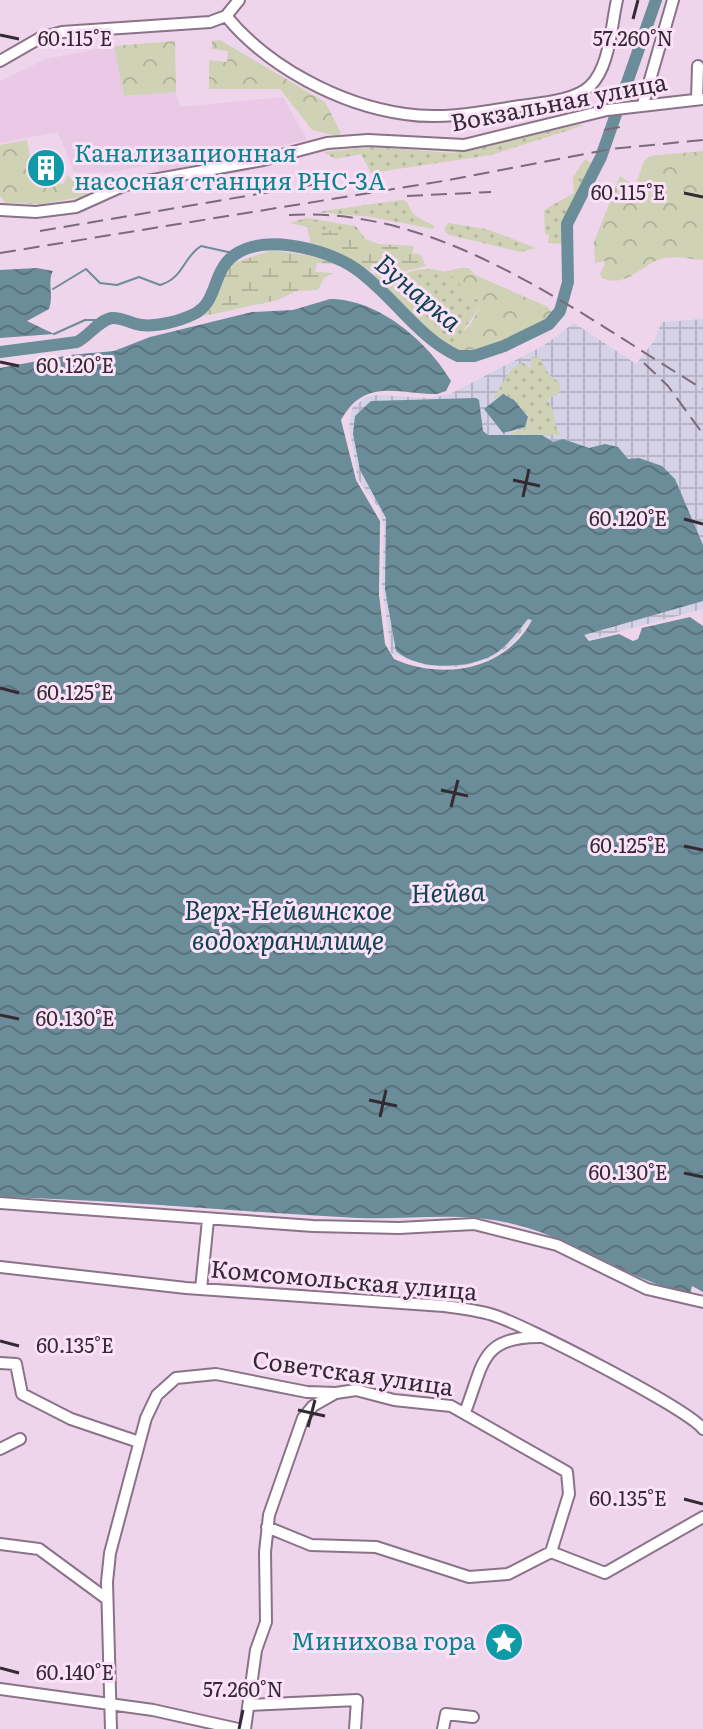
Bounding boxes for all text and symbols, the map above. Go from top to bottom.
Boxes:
text: 60.115°E [38,22,112,52]
text: 57.260°N [593,22,673,52]
street label: Вокзальная улица [447,62,670,139]
place label: Канализационная насосная станция РНС-3А [74,134,386,197]
building icon: Канализационная насосная станция РНС-3А [25,147,67,189]
text: 60.115°E [591,176,665,206]
water label: Бунарка [368,243,472,339]
text: 60.120°E [36,349,114,379]
text: 60.120°E [589,502,667,532]
text: 60.125°E [37,676,113,706]
text: 60.125°E [590,829,666,859]
water label: Нейва [410,870,486,911]
water label: Верх-Нейвинское водохранилище [184,889,392,958]
text: 60.130°E [36,1002,114,1032]
text: 60.130°E [589,1156,667,1186]
street label: Комсомольская улица [209,1249,479,1308]
text: 60.135°E [36,1329,114,1359]
street label: Советская улица [251,1340,456,1403]
text: 60.135°E [589,1482,667,1512]
place icon: Минихова гора [483,1621,525,1663]
place label: Минихова гора [291,1622,476,1657]
text: 60.140°E [36,1656,114,1686]
text: 57.260°N [203,1673,283,1703]

